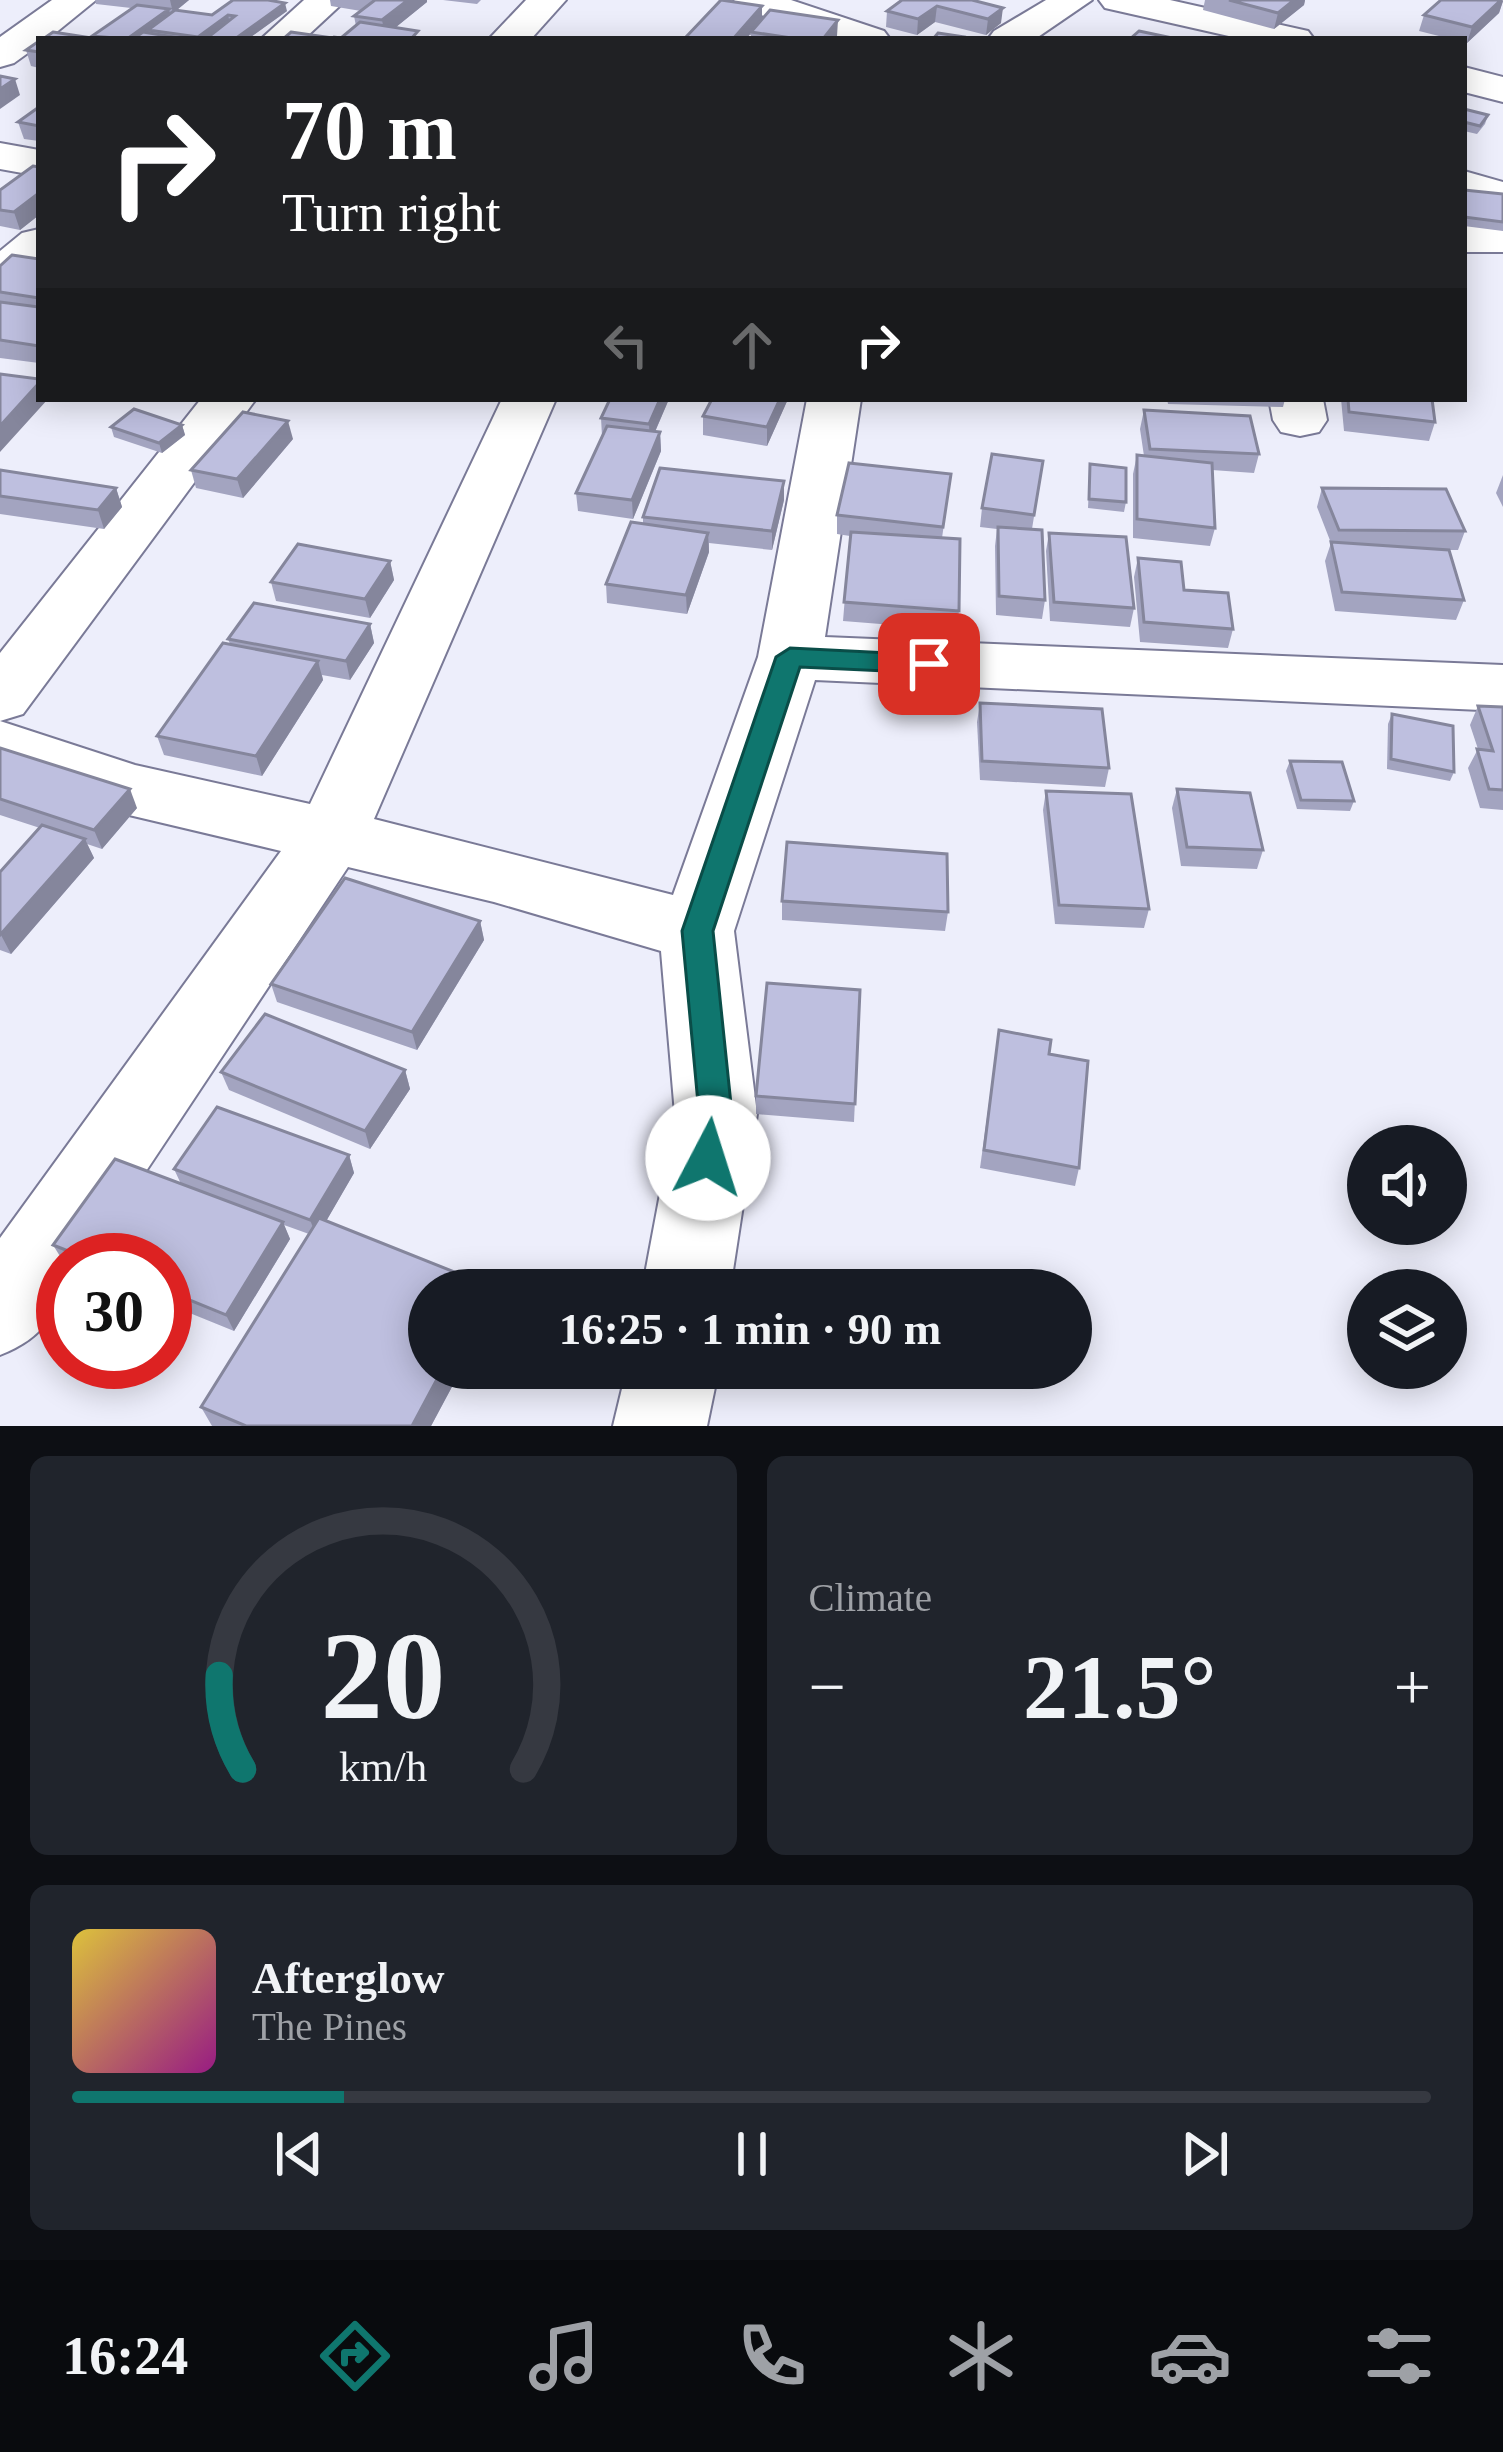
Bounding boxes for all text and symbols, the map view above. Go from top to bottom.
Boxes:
icon: right [84,84,240,240]
text: 70 m [282,84,457,177]
text: Turn right [282,183,501,243]
icon: left [593,312,659,378]
icon: ahead [719,312,785,378]
icon: right [845,312,911,378]
pin [878,613,980,715]
icon: arrive [896,631,962,697]
position arrow [645,1095,771,1221]
map controls [1347,1125,1467,1389]
button: sound [1347,1125,1467,1245]
speed limit sign: 30 [36,1233,192,1389]
button: layers [1347,1269,1467,1389]
text: 16:25 · 1 min · 90 m [559,1304,941,1354]
text: Climate [809,1576,932,1619]
text: 20 [321,1607,446,1745]
text: 21.5° [1023,1638,1217,1737]
text: − [809,1650,846,1723]
text: + [1394,1650,1431,1723]
text: km/h [339,1742,427,1789]
text: Afterglow [252,1953,444,2003]
text: The Pines [252,2005,407,2048]
icon: previous [266,2121,332,2187]
icon: pause [719,2121,785,2187]
icon: next [1172,2121,1238,2187]
icon: directions [313,2314,397,2398]
icon: music [522,2314,606,2398]
icon: phone [730,2314,814,2398]
icon: climate [939,2314,1023,2398]
icon: car [1148,2314,1232,2398]
icon: filters [1357,2314,1441,2398]
text: 16:24 [62,2326,188,2386]

